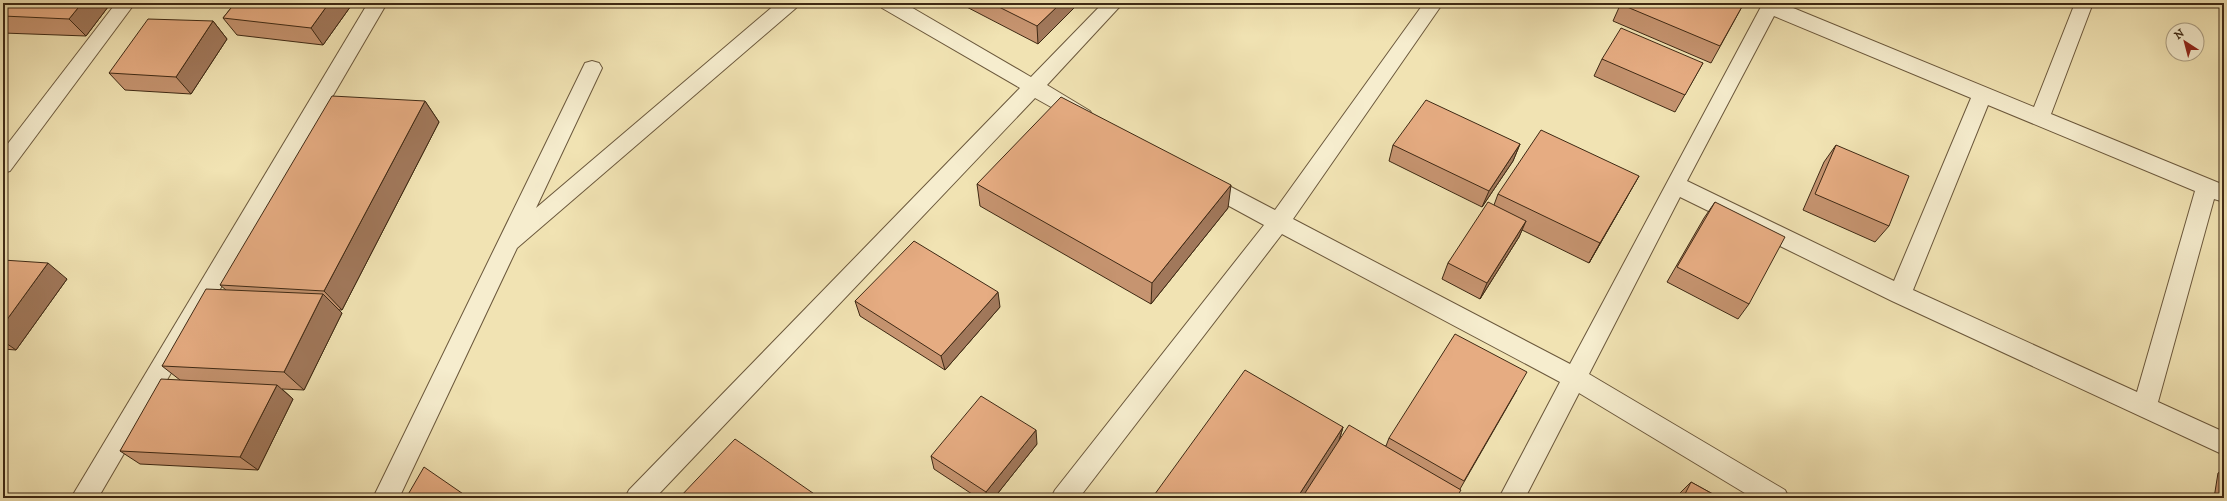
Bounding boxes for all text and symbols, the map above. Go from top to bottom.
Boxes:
north arrow [2165,22,2205,62]
text: N [2172,26,2187,43]

